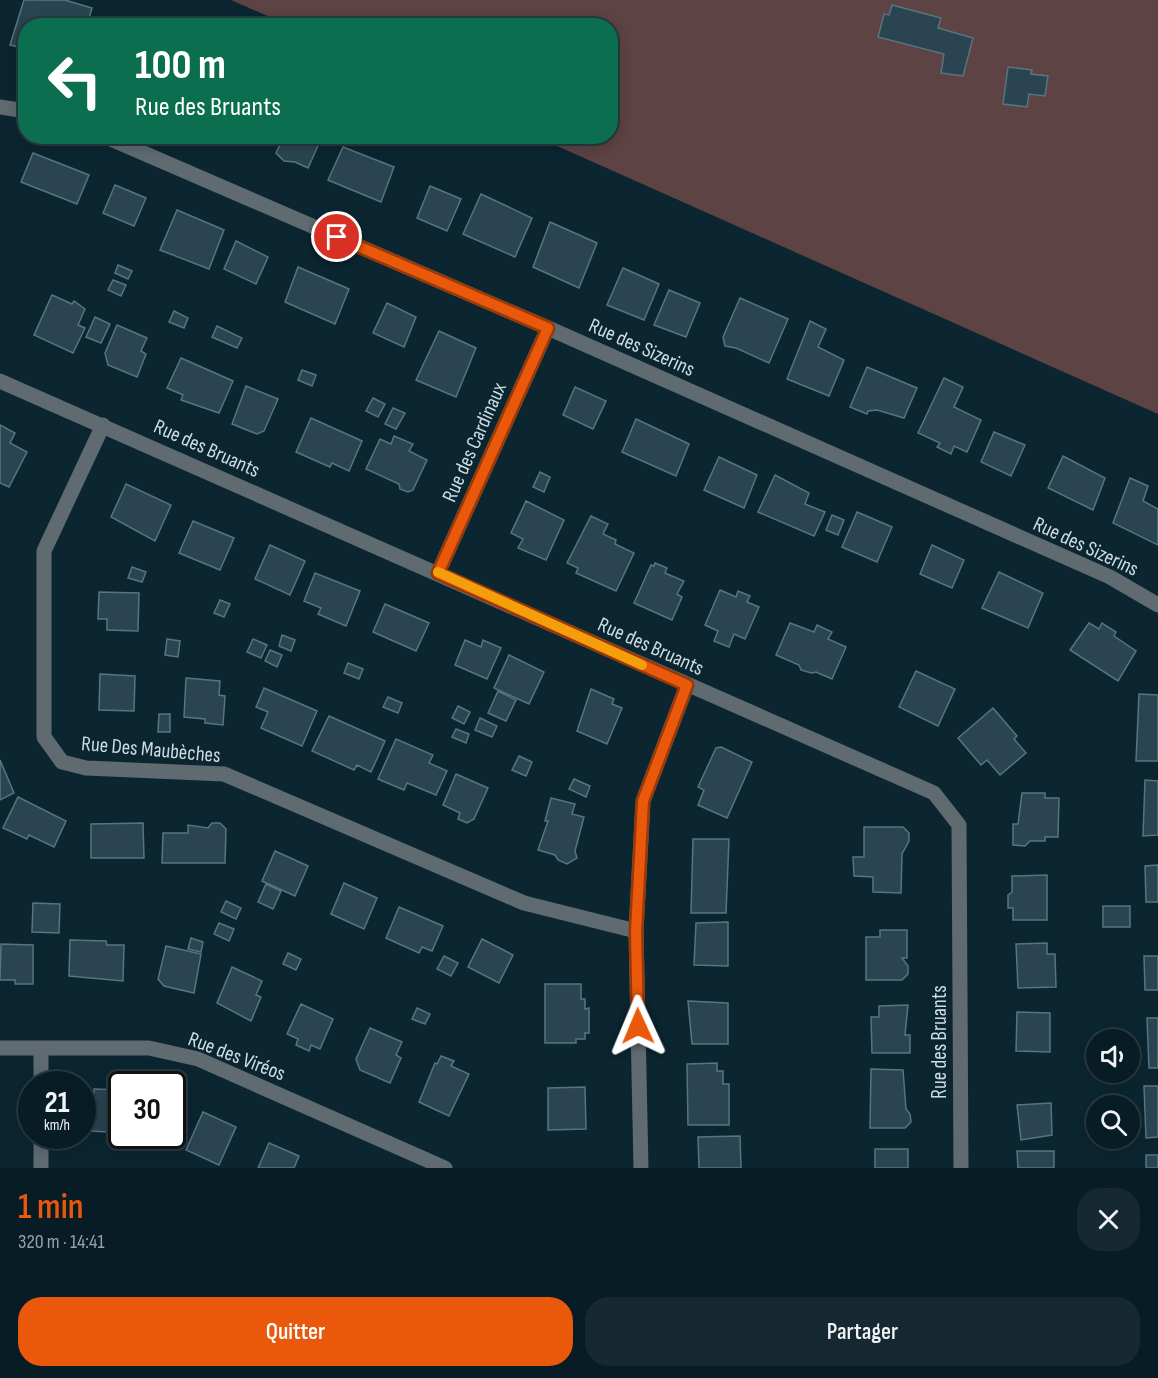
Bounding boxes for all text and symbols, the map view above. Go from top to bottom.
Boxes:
text: 100 m [135,40,226,91]
icon: left [36,42,114,120]
text: Rue des Bruants [135,91,281,123]
pin [311,211,362,262]
icon: arrive [320,220,353,253]
street label: Rue des Sizerins [585,313,699,382]
street label: Rue des Cardinaux [437,378,512,506]
street label: Rue des Bruants [150,414,264,483]
street label: Rue des Sizerins [1029,511,1142,582]
street label: Rue des Bruants [594,612,708,681]
street label: Rue Des Maubèches [80,731,222,768]
street label: Rue des Bruants [927,985,952,1099]
position arrow [606,994,670,1058]
street label: Rue des Viréos [185,1027,289,1086]
map controls [1086,1029,1140,1149]
button: sound [1086,1029,1140,1083]
speed limit sign: 30 [108,1071,186,1149]
text: 21 [45,1085,69,1121]
button: search [1086,1095,1140,1149]
text: km/h [44,1116,70,1135]
text: 1 min [18,1186,83,1229]
button: close [1077,1188,1140,1251]
text: 320 m · 14:41 [18,1230,104,1254]
button: Quitter [18,1297,573,1366]
button: Partager [585,1297,1140,1366]

